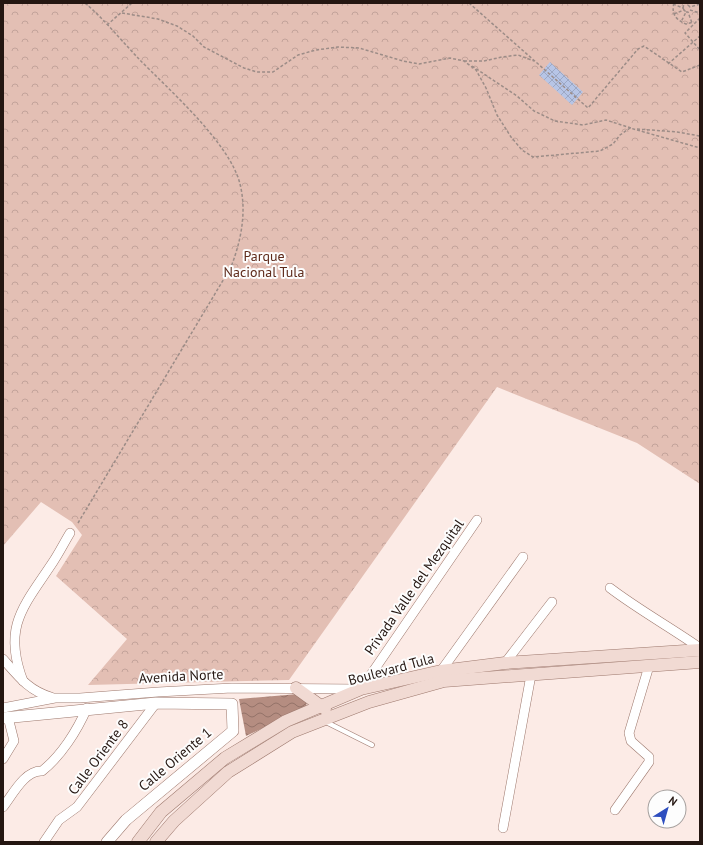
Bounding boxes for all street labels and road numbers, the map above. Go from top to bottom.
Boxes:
street label: Privada Valle del Mezquital [360,516,468,658]
street label: Boulevard Tula [346,649,436,689]
street label: Avenida Norte [138,665,224,687]
street label: Calle Oriente 8 [64,716,132,798]
street label: Calle Oriente 1 [135,723,215,795]

